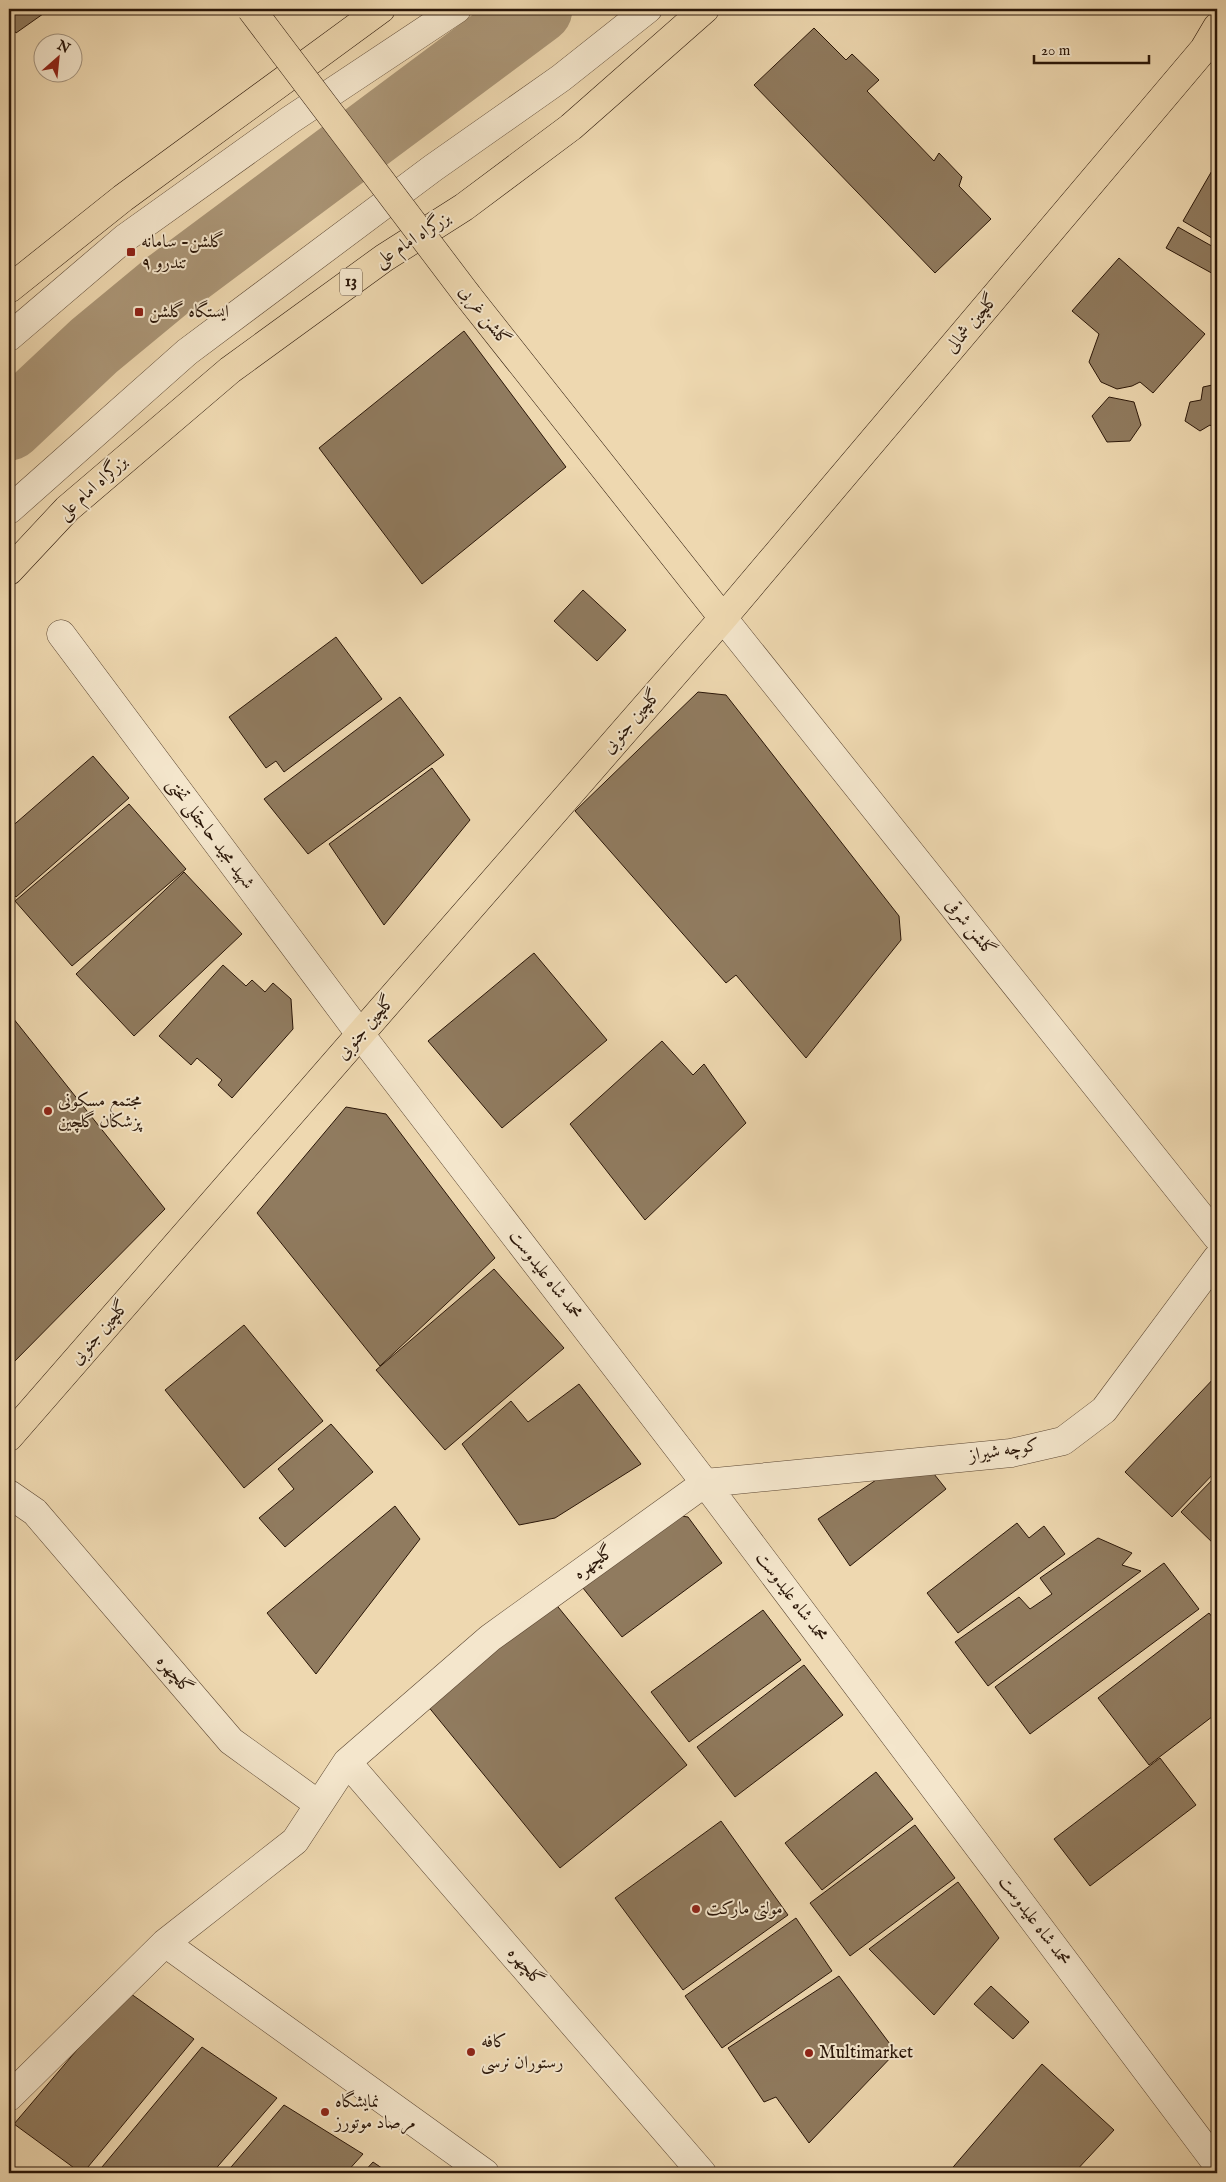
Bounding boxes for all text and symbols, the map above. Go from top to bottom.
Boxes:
north arrow [32,32,82,82]
scale bar [1034,32,1148,64]
text: N [53,36,73,58]
text: 20 m [1041,41,1071,60]
street label: بزرگراه امام علی [370,205,457,276]
place label: گلشن- سامانه ۹ تندرو [141,230,224,275]
marker: گلشن- سامانه ۹ تندرو [125,246,137,258]
road number: 13 [340,268,362,296]
street label: گلشن غربی [453,280,516,351]
street label: گلچین شمالی [940,289,1004,359]
place label: ایستگاه گلشن [149,299,229,324]
marker: ایستگاه گلشن [133,306,145,318]
street label: بزرگراه امام علی [52,449,135,528]
street label: گلچین جنوبی [597,684,666,759]
street label: شهید مجید حاجقلی تختی [161,774,259,894]
street label: گلشن شرقی [940,894,1001,962]
street label: گلچین جنوبی [331,990,400,1065]
place label: مجتمع مسکونی پزشکان گلچین [58,1090,143,1134]
marker: مجتمع مسکونی پزشکان گلچین [42,1105,54,1117]
street label: محمد شاه علیدوست [503,1226,587,1324]
street label: گلچین جنوبی [65,1295,134,1370]
street label: کوچه شیراز [965,1434,1041,1468]
street label: گلچهره [569,1540,619,1585]
street label: محمد شاه علیدوست [750,1547,832,1647]
street label: گلچهره [151,1650,198,1699]
street label: محمد شاه علیدوست [993,1871,1075,1971]
place label: مولتی مارکت [706,1898,783,1921]
marker: مولتی مارکت [690,1903,702,1915]
street label: گلچهره [502,1942,549,1991]
place label: کافه رستوران نرسی [481,2031,563,2075]
place label: Multimarket [819,2042,913,2065]
marker: کافه رستوران نرسی [465,2046,477,2058]
marker: Multimarket [803,2047,815,2059]
place label: نمایشگاه مرصاد موتورز [333,2089,416,2135]
marker: نمایشگاه مرصاد موتورز [319,2106,331,2118]

